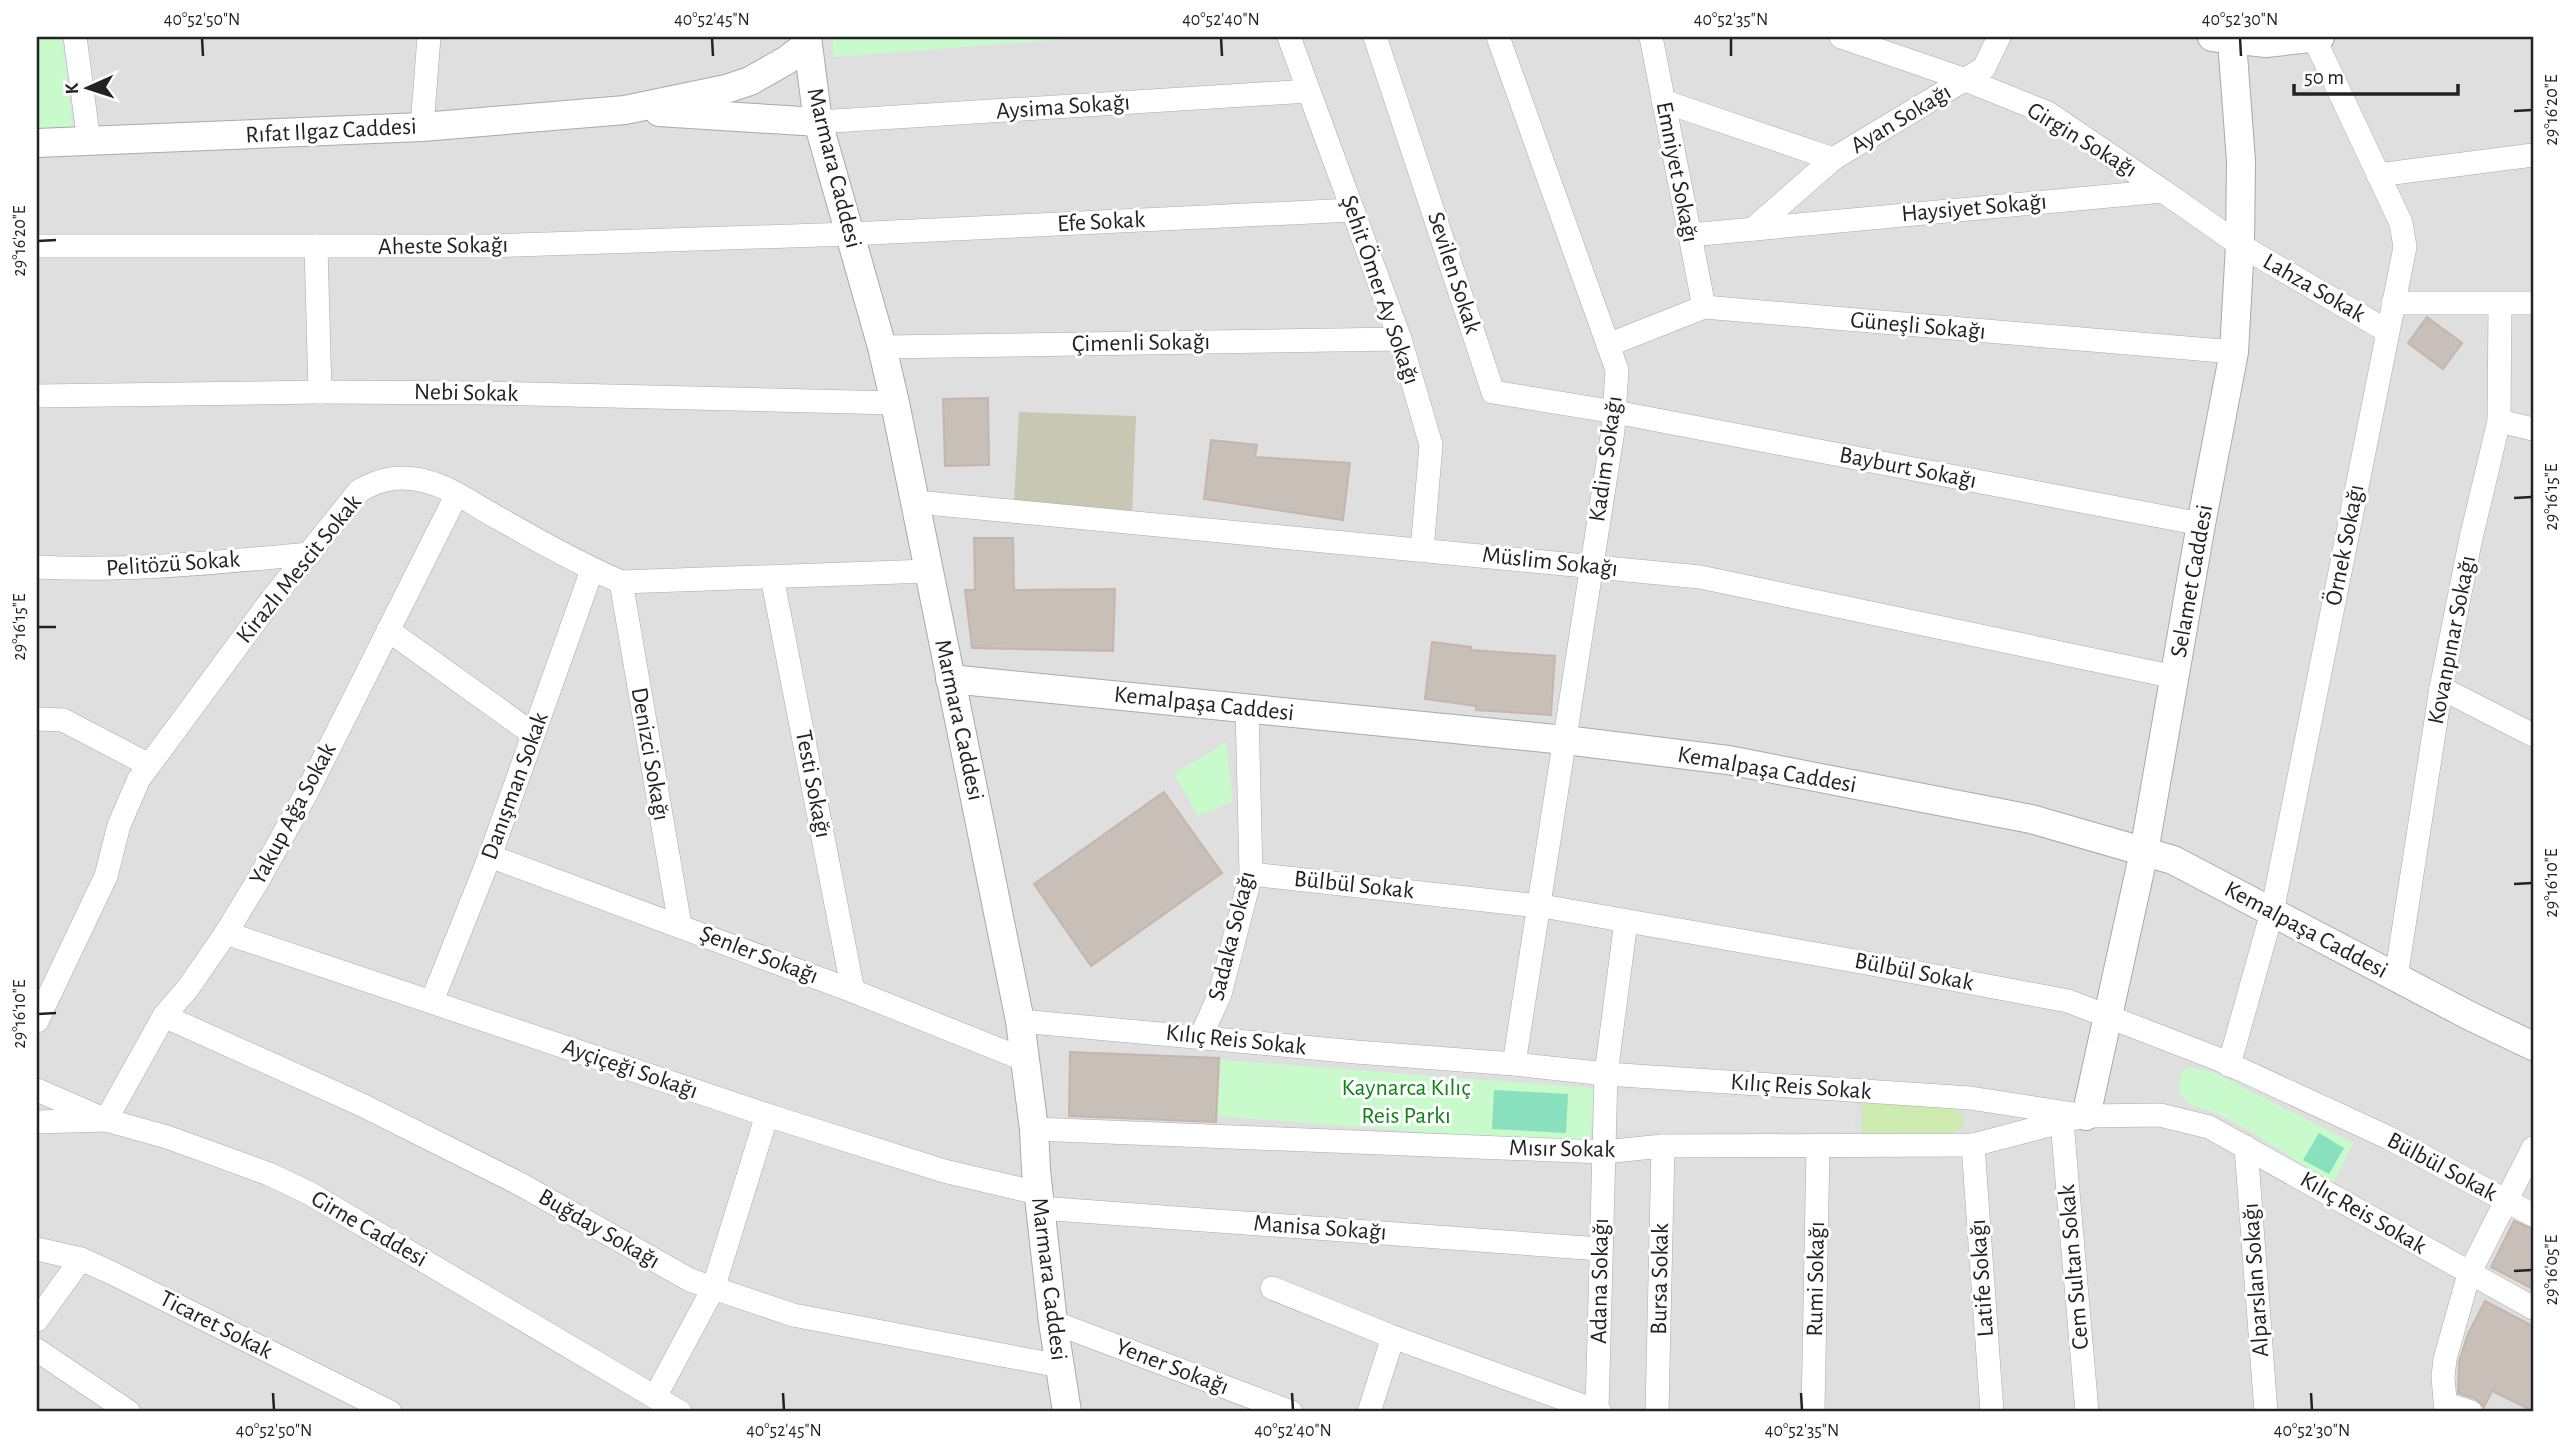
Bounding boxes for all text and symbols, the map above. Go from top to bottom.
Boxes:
text: 40°52'50"N [164,11,240,29]
text: 40°52'45"N [674,11,750,29]
text: 40°52'40"N [1182,11,1260,29]
text: 40°52'35"N [1694,11,1768,29]
text: 40°52'30"N [2202,11,2278,29]
north arrow [52,52,122,122]
scale bar [2294,52,2458,96]
text: 50 m [2304,67,2344,88]
text: 29°16'20"E [2543,74,2561,145]
street label: Ayan Sokağı [1847,80,1955,158]
text: K [63,82,82,95]
street label: Marmara Caddesi [803,85,865,251]
street label: Aysima Sokağı [995,90,1131,124]
street label: Girgin Sokağı [2023,98,2141,182]
street label: Emniyet Sokağı [1652,100,1702,244]
street label: Rıfat Ilgaz Caddesi [245,115,417,147]
street label: Haysiyet Sokağı [1900,190,2048,226]
street label: Şehit Ömer Ay Sokağı [1336,192,1425,388]
text: 29°16'20"E [11,205,29,276]
street label: Efe Sokak [1056,208,1146,236]
street label: Sevilen Sokak [1423,209,1485,337]
street label: Aheste Sokağı [378,233,508,259]
street label: Lahza Sokak [2259,249,2369,327]
street label: Güneşli Sokağı [1849,308,1987,344]
street label: Çimenli Sokağı [1072,330,1210,356]
street label: Nebi Sokak [414,380,518,406]
street label: Kadim Sokağı [1585,394,1627,524]
street label: Bayburt Sokağı [1837,443,1979,493]
text: 29°16'15"E [2543,463,2561,531]
street label: Örnek Sokağı [2321,482,2369,608]
street label: Kirazlı Mescit Sokak [232,490,366,648]
street label: Selamet Caddesi [2167,503,2217,659]
street label: Müslim Sokağı [1481,543,1619,581]
street label: Pelitözü Sokak [105,547,241,581]
street label: Kovanpınar Sokağı [2424,553,2480,727]
text: 29°16'15"E [11,593,29,661]
street label: Marmara Caddesi [930,637,988,803]
street label: Kemalpaşa Caddesi [1113,683,1295,725]
street label: Denizci Sokağı [626,685,674,823]
street label: Danışman Sokak [477,709,553,863]
street label: Testi Sokağı [791,728,835,840]
street label: Yakup Ağa Sokak [246,739,340,889]
street label: Kemalpaşa Caddesi [1676,742,1858,798]
text: 29°16'10"E [2543,848,2561,917]
street label: Bülbül Sokak [1293,867,1415,903]
street label: Sadaka Sokağı [1204,869,1260,1003]
street label: Kemalpaşa Caddesi [2220,877,2392,983]
street label: Şenler Sokağı [696,921,822,989]
street label: Bülbül Sokak [1852,949,1976,995]
text: 29°16'10"E [11,979,29,1048]
street label: Kılıç Reis Sokak [1165,1021,1308,1059]
street label: Ayçiçeği Sokağı [559,1035,701,1103]
street label: Kılıç Reis Sokak [1730,1070,1872,1104]
park label: Kaynarca Kılıç Reis Parkı [1342,1076,1470,1128]
street label: Bülbül Sokak [2383,1128,2501,1206]
street label: Mısır Sokak [1509,1136,1615,1162]
street label: Kılıç Reis Sokak [2296,1167,2430,1259]
street label: Cem Sultan Sokak [2055,1183,2093,1351]
street label: Buğday Sokağı [534,1185,664,1273]
street label: Girne Caddesi [307,1186,431,1272]
street label: Marmara Caddesi [1027,1196,1071,1362]
street label: Alparslan Sokağı [2239,1202,2273,1358]
street label: Manisa Sokağı [1253,1211,1387,1245]
street label: Adana Sokağı [1587,1218,1613,1344]
street label: Latife Sokağı [1966,1218,1998,1338]
street label: Rumi Sokağı [1803,1221,1829,1337]
street label: Bursa Sokak [1647,1223,1673,1335]
text: 29°16'05"E [2543,1235,2561,1305]
street label: Ticaret Sokak [156,1286,276,1364]
street label: Yener Sokağı [1112,1334,1232,1400]
text: 40°52'50"N [236,1422,312,1440]
text: 40°52'45"N [746,1422,822,1440]
text: 40°52'40"N [1254,1422,1332,1440]
text: 40°52'35"N [1765,1422,1839,1440]
text: 40°52'30"N [2274,1422,2350,1440]

